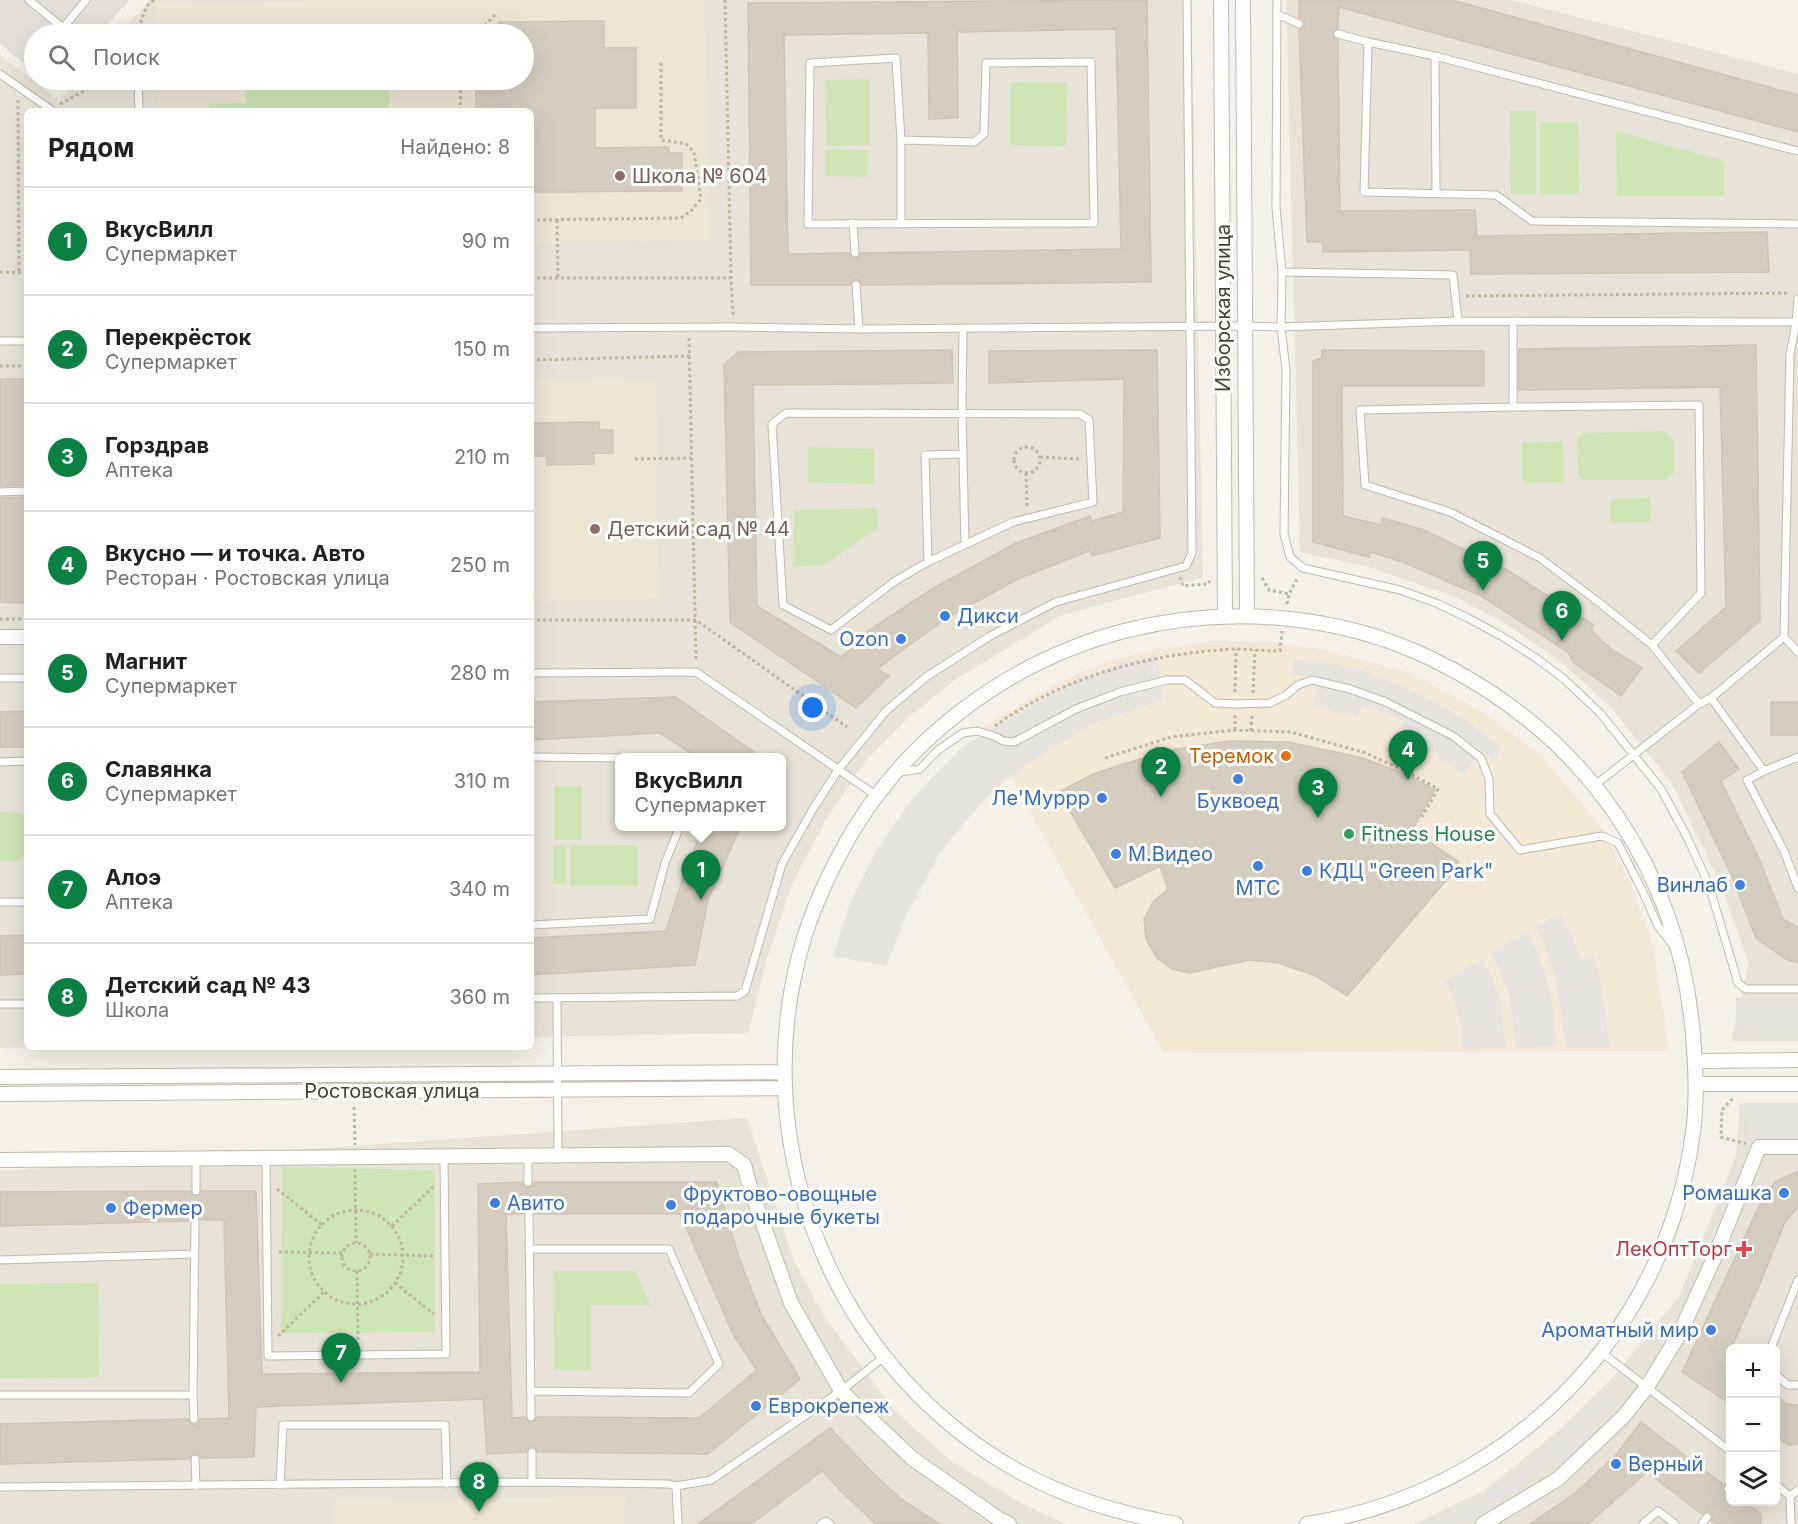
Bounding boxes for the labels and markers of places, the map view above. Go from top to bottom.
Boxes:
place label: Школа № 604 [632,164,767,188]
marker: Школа № 604 [613,169,627,183]
place label: Детский сад № 44 [607,517,790,541]
marker: Детский сад № 44 [588,522,602,536]
pin: 5 [1464,542,1502,591]
pin: 6 [1542,592,1582,641]
place label: Дикси [957,604,1019,628]
marker: Дикси [938,609,952,623]
place label: Ozon [839,627,889,651]
marker: Ozon [894,632,908,646]
pin: 4 [1388,730,1428,780]
place label: Теремок [1189,744,1274,768]
pin: 2 [1142,748,1180,797]
marker: Теремок [1279,749,1293,763]
pin: 3 [1298,768,1338,818]
marker: Буквоед [1231,772,1245,786]
place label: Ле'Муррр [992,786,1090,810]
place label: Буквоед [1197,789,1279,813]
marker: Ле'Муррр [1095,791,1109,805]
place label: Fitness House [1361,822,1495,846]
marker: Fitness House [1342,827,1356,841]
place label: М.Видео [1128,842,1213,866]
marker: М.Видео [1109,847,1123,861]
pin: 1 [682,850,720,900]
marker: МТС [1251,859,1265,873]
place label: КДЦ "Green Park" [1319,859,1493,883]
marker: КДЦ "Green Park" [1300,864,1314,878]
place label: Винлаб [1657,873,1728,897]
place label: МТС [1236,876,1281,900]
marker: Винлаб [1733,878,1747,892]
place label: Ромашка [1682,1181,1772,1205]
place label: Фруктово-овощные подарочные букеты [683,1182,880,1229]
marker: Ромашка [1777,1186,1791,1200]
place label: Авито [507,1191,565,1215]
place label: Фермер [123,1196,203,1220]
marker: Авито [488,1196,502,1210]
marker: Фруктово-овощные подарочные букеты [664,1198,678,1212]
marker: Фермер [104,1201,118,1215]
place label: ЛекОптТорг [1615,1237,1732,1261]
marker: ЛекОптТорг [1737,1242,1751,1256]
place label: Ароматный мир [1541,1318,1699,1342]
marker: Ароматный мир [1704,1323,1718,1337]
pin: 7 [322,1334,360,1383]
place label: Еврокрепеж [768,1394,889,1418]
marker: Еврокрепеж [749,1399,763,1413]
place label: Верный [1628,1452,1703,1476]
marker: Верный [1609,1457,1623,1471]
pin: 8 [460,1462,498,1512]

